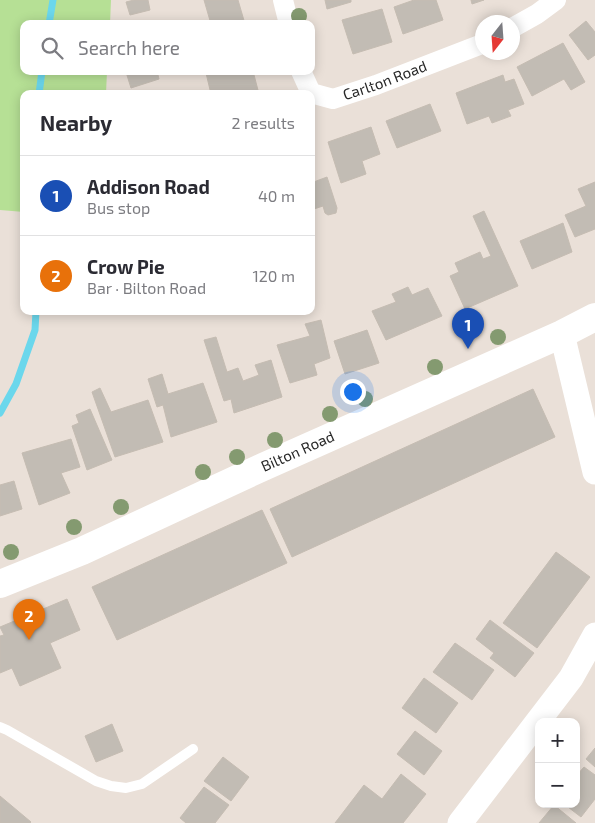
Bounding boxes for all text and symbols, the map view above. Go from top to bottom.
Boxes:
north arrow [475,15,520,60]
search box [20,20,315,75]
icon: search [38,34,66,62]
text: Search here [78,36,180,59]
street label: Carlton Road [340,56,429,103]
text: Nearby [40,110,112,135]
text: 2 results [232,113,295,132]
text: Addison Road [87,175,210,198]
text: 1 [53,186,59,205]
text: 40 m [258,186,295,205]
text: Bus stop [87,198,150,217]
text: Crow Pie [87,255,165,278]
text: 2 [51,266,61,285]
text: 120 m [252,266,295,285]
text: Bar · Bilton Road [87,278,206,297]
pin: 1 [452,308,484,349]
your location [340,379,366,405]
street label: Bilton Road [258,426,337,475]
pin: 2 [13,599,45,640]
map controls [535,718,580,808]
button: + [535,718,580,763]
button: − [535,763,580,808]

